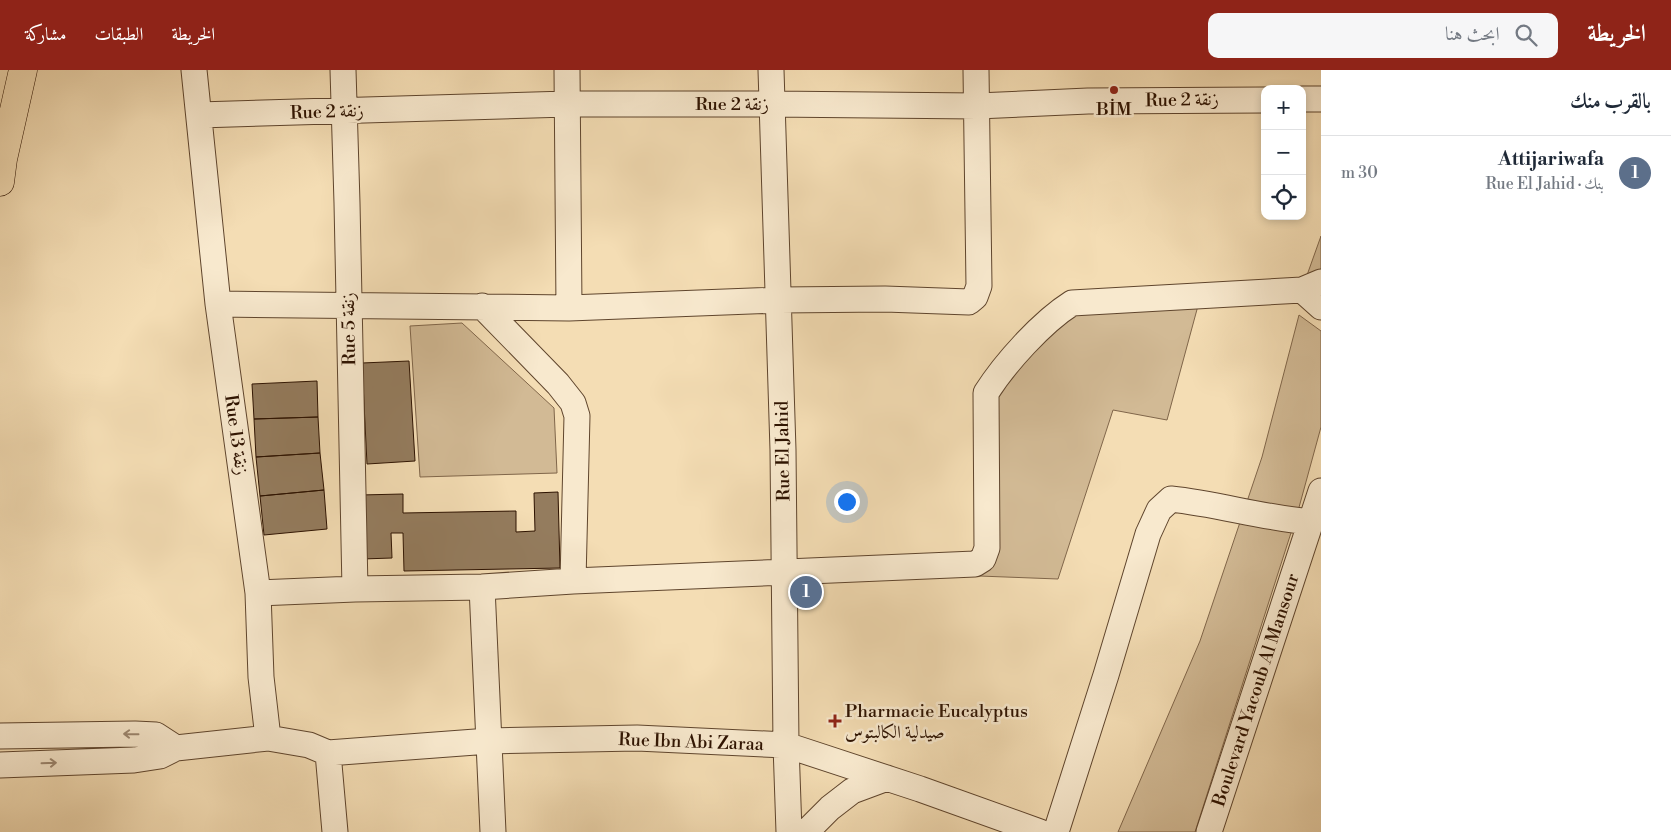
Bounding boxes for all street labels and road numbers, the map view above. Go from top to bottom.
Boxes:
street label: Rue 2 زنقة [1145,88,1219,112]
street label: Rue 2 زنقة [695,93,769,116]
street label: Rue 2 زنقة [290,99,364,125]
street label: Rue 5 زنقة [337,292,361,366]
street label: Rue 13 زنقة [219,393,253,477]
street label: Rue El Jahid [771,400,795,501]
street label: Boulevard Yacoub Al Mansour [1207,570,1305,810]
street label: Rue Ibn Abi Zaraa [618,728,765,756]

